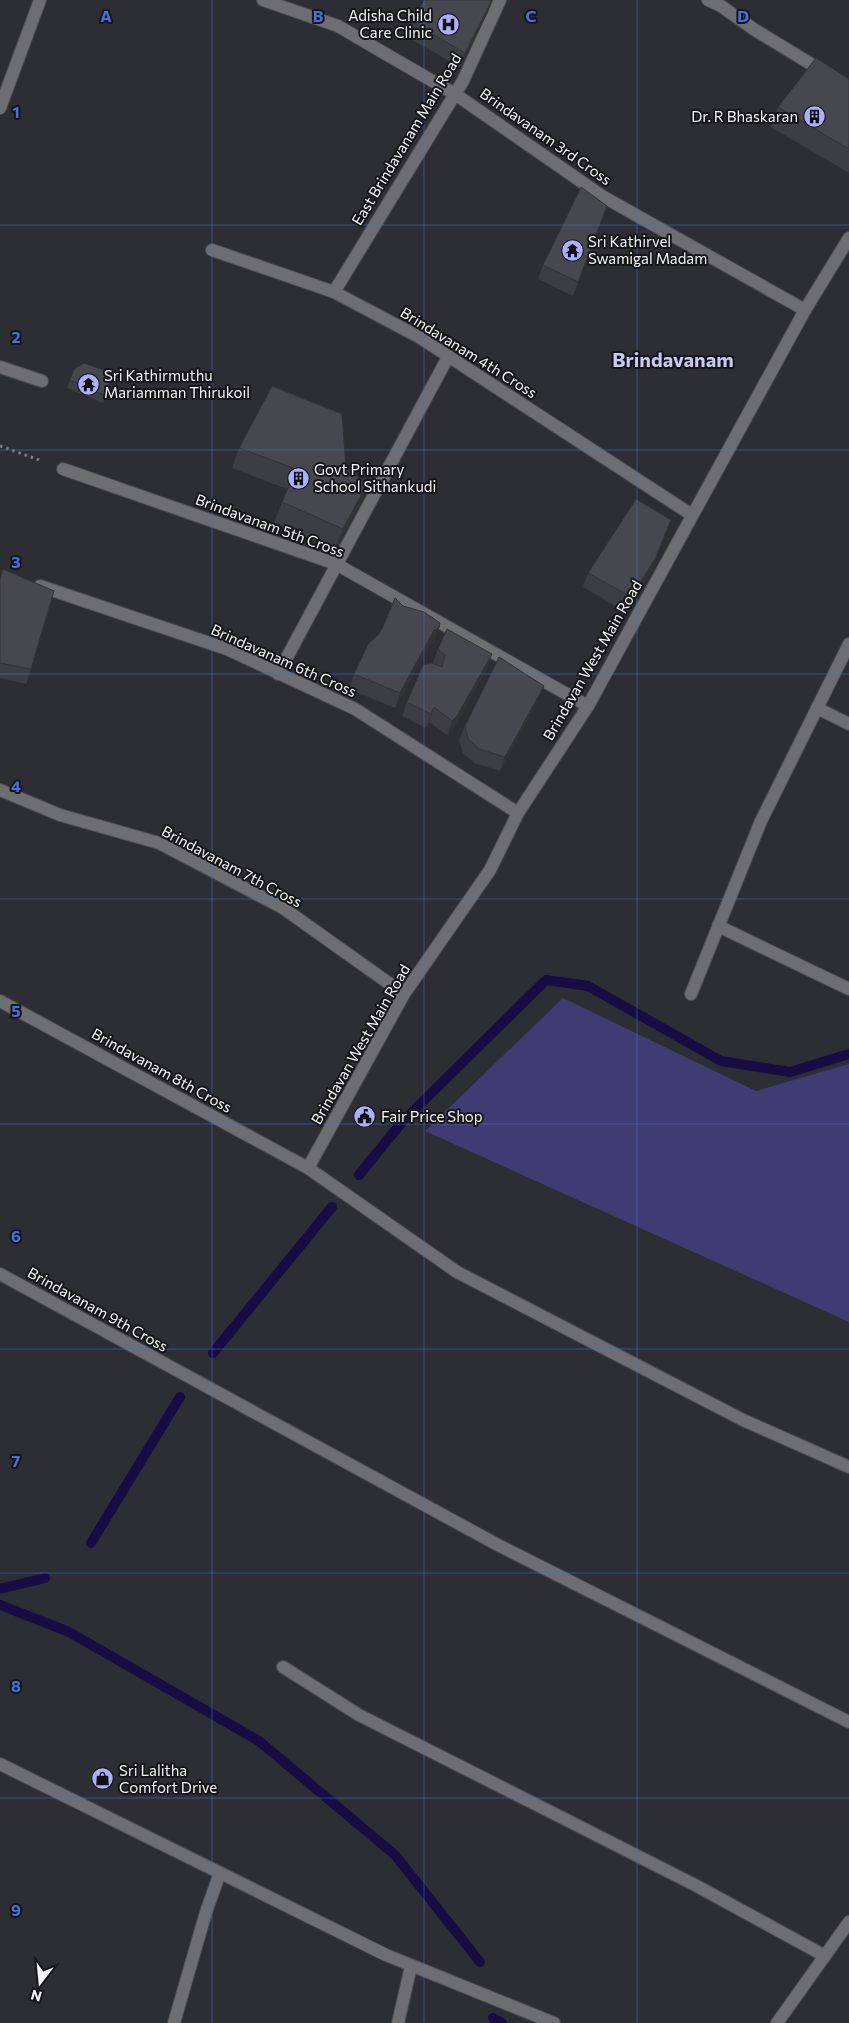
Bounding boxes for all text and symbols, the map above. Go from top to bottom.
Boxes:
text: A [100,6,112,25]
text: B [313,6,324,25]
place label: Adisha Child Care Clinic [348,6,432,41]
text: C [526,6,537,25]
text: D [737,6,749,25]
hospital icon: Adisha Child Care Clinic [436,12,460,36]
street label: East Brindavanam Main Road [347,50,465,228]
street label: Brindavanam 3rd Cross [477,84,615,188]
text: 1 [12,102,20,121]
building icon: Dr. R Bhaskaran [802,104,826,128]
place label: Dr. R Bhaskaran [691,107,798,125]
place label: Sri Kathirvel Swamigal Madam [588,232,707,267]
temple icon: Sri Kathirvel Swamigal Madam [560,238,584,262]
street label: Brindavanam 4th Cross [398,303,541,401]
text: 2 [11,327,21,346]
district label: Brindavanam [612,347,734,371]
place label: Sri Kathirmuthu Mariamman Thirukoil [104,366,250,401]
temple icon: Sri Kathirmuthu Mariamman Thirukoil [76,372,100,396]
place label: Govt Primary School Sithankudi [314,460,436,495]
building icon: Govt Primary School Sithankudi [286,466,310,490]
street label: Brindavanam 5th Cross [193,490,347,560]
text: 3 [11,552,21,571]
street label: Brindavan West Main Road [539,577,645,743]
street label: Brindavanam 6th Cross [208,620,360,700]
text: 4 [11,776,21,795]
street label: Brindavanam 7th Cross [159,821,305,911]
street label: Brindavan West Main Road [307,961,413,1127]
text: 5 [11,1001,21,1020]
street label: Brindavanam 8th Cross [89,1024,235,1116]
public building icon: Fair Price Shop [353,1104,377,1128]
place label: Fair Price Shop [381,1107,483,1125]
text: 6 [11,1226,21,1245]
street label: Brindavanam 9th Cross [25,1263,171,1355]
text: 7 [12,1451,21,1470]
text: 8 [11,1676,21,1695]
place label: Sri Lalitha Comfort Drive [119,1761,217,1796]
shop icon: Sri Lalitha Comfort Drive [91,1767,115,1791]
text: 9 [11,1900,21,1919]
north arrow [15,1958,65,2008]
text: N [29,1986,44,2006]

